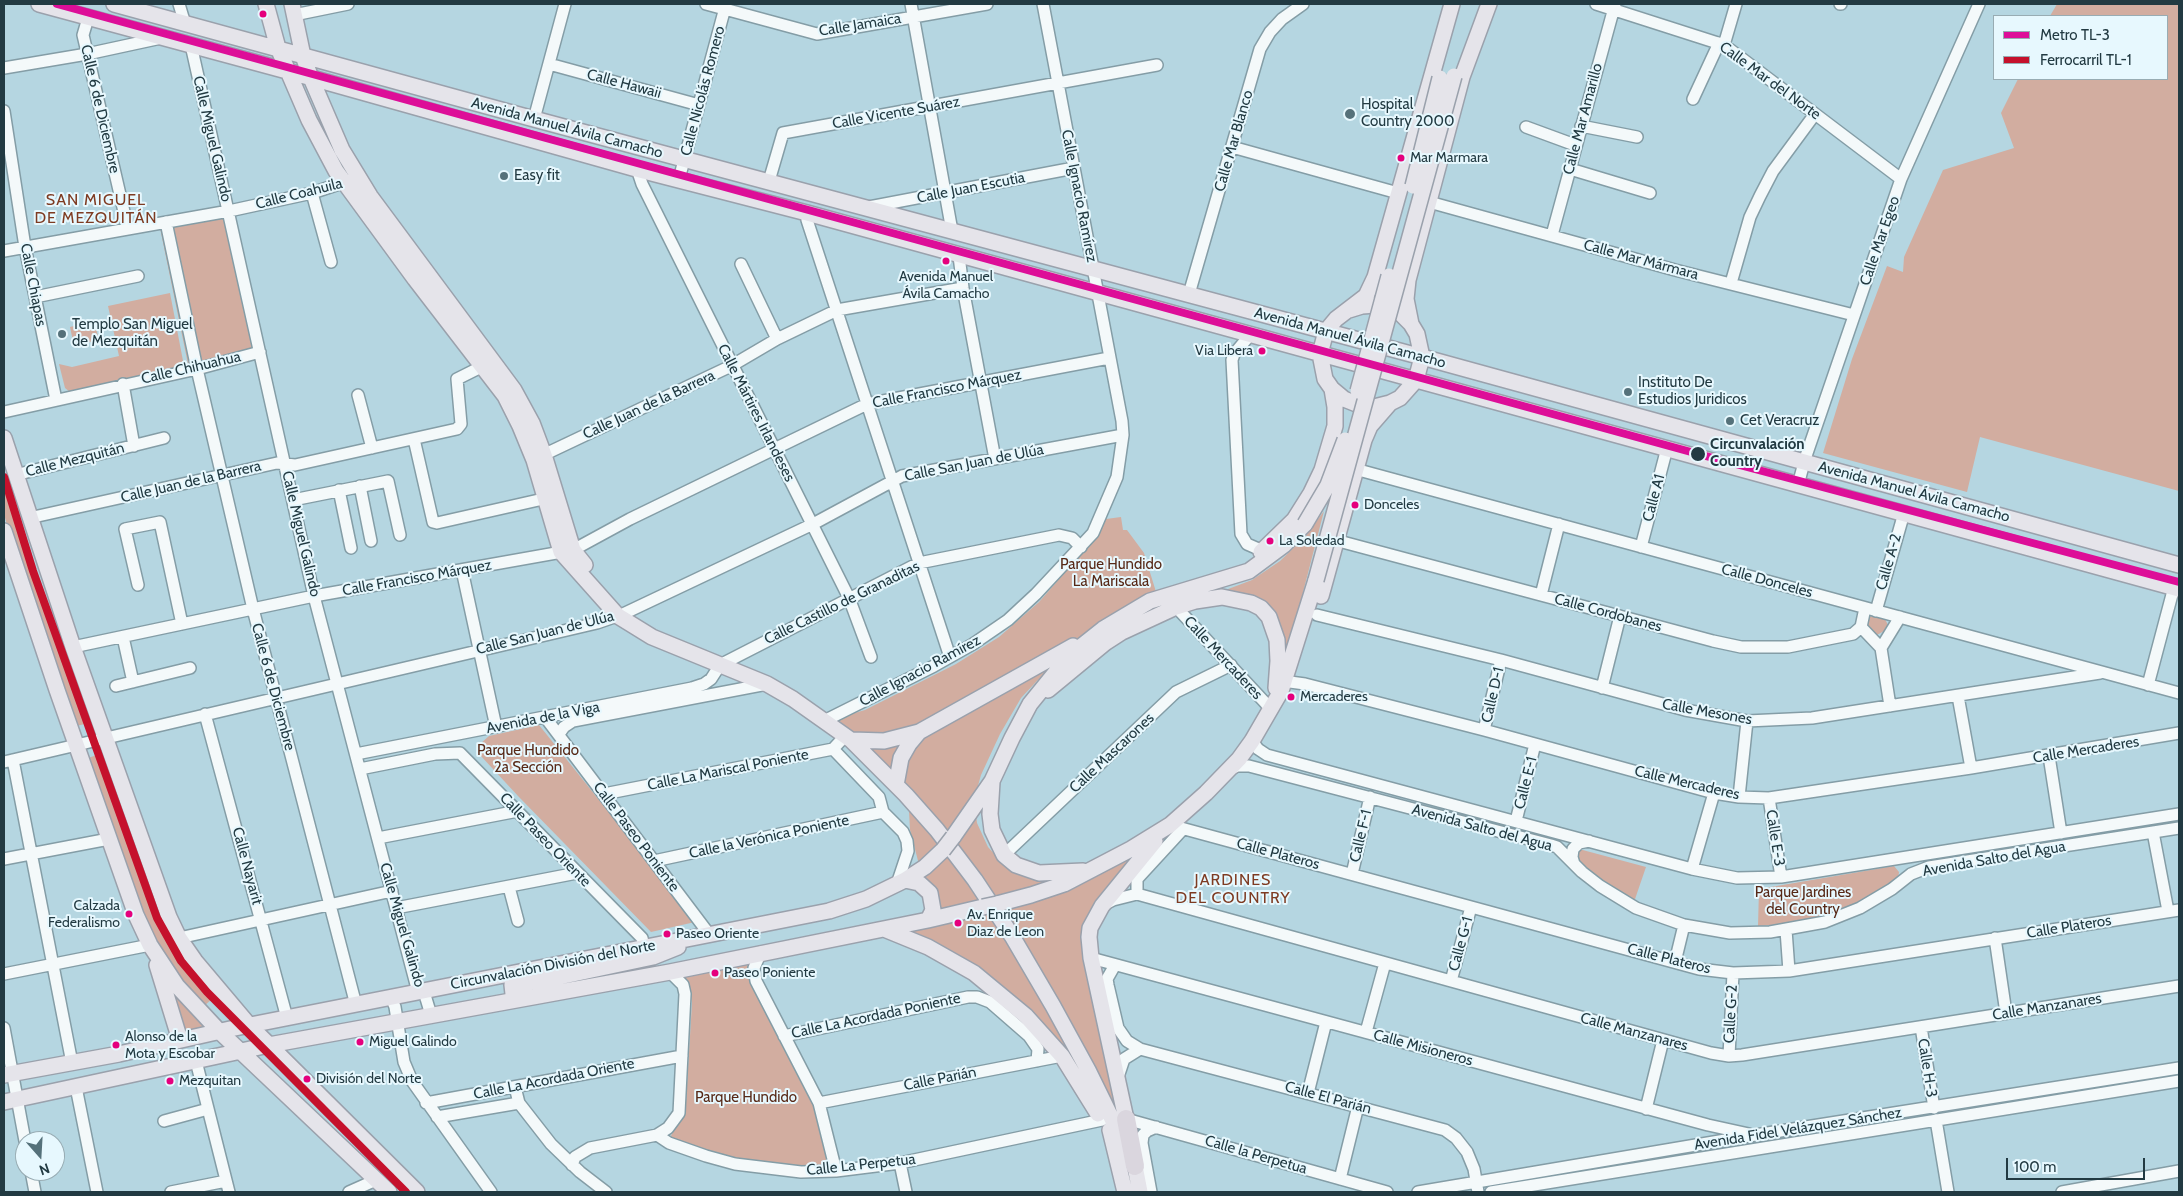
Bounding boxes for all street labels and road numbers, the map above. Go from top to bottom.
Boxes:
street label: Calle Jamaica [818,10,902,40]
street label: Calle Nicolás Romero [677,24,729,158]
street label: Calle Mar del Norte [1716,38,1824,124]
street label: Calle 6 de Diciembre [76,43,124,175]
street label: Calle Mar Amarillo [1559,61,1607,177]
street label: Calle Hawaii [585,65,663,103]
street label: Calle Miguel Galindo [189,74,235,204]
street label: Calle Mar Blanco [1211,88,1257,194]
street label: Calle Vicente Suárez [831,93,961,133]
street label: Avenida Manuel Ávila Camacho [469,94,665,162]
street label: Calle Ignacio Ramírez [1057,128,1101,264]
street label: Calle Juan Escutia [916,169,1026,207]
street label: Calle Coahuila [254,175,344,213]
street label: Calle Mar Egeo [1856,194,1904,288]
street label: Calle Mar Mármara [1582,236,1700,284]
street label: Calle Chiapas [16,242,50,328]
street label: Avenida Manuel Ávila Camacho [1252,304,1448,372]
street label: Calle Mártires Irlandeses [713,341,799,485]
street label: Calle Chihuahua [140,348,242,388]
street label: Calle Francisco Márquez [871,366,1023,412]
street label: Calle Juan de la Barrera [580,367,718,443]
street label: Calle Mezquitán [24,439,126,481]
street label: Calle San Juan de Ulúa [903,441,1045,485]
street label: Calle Juan de la Barrera [119,457,263,507]
street label: Avenida Manuel Ávila Camacho [1816,458,2012,526]
street label: Calle Miguel Galindo [278,469,324,599]
street label: Calle A1 [1639,472,1669,524]
street label: Calle A-2 [1872,532,1906,592]
street label: Calle Francisco Márquez [341,556,493,600]
street label: Calle Castillo de Granaditas [761,557,923,649]
street label: Calle Donceles [1719,560,1815,602]
street label: Calle Cordobanes [1552,590,1664,636]
street label: Calle San Juan de Ulúa [474,607,616,659]
street label: Calle Mercaderes [1180,613,1266,703]
street label: Calle 6 de Diciembre [247,621,299,753]
street label: Calle Ignacio Ramírez [856,631,984,711]
street label: Calle D-1 [1478,665,1508,725]
street label: Calle Mesones [1661,695,1753,729]
street label: Avenida de la Viga [485,698,601,738]
street label: Calle Mascarones [1066,709,1158,797]
street label: Calle Mercaderes [2032,733,2140,767]
street label: Calle La Mariscal Poniente [646,746,810,794]
street label: Calle E-1 [1511,755,1541,811]
street label: Calle Mercaderes [1633,762,1741,804]
street label: Calle Paseo Poniente [589,779,683,895]
street label: Calle Paseo Oriente [496,789,594,891]
street label: Avenida Salto del Agua [1410,801,1554,855]
street label: Calle F-1 [1346,808,1376,864]
street label: Calle E-3 [1762,808,1788,868]
street label: Calle la Verónica Poniente [687,811,851,863]
street label: Calle Nayarit [228,825,266,907]
street label: Calle Plateros [1234,834,1322,874]
street label: Avenida Salto del Agua [1921,838,2067,880]
street label: Calle Miguel Galindo [376,861,428,989]
street label: Calle Plateros [2025,911,2113,943]
street label: Calle G-1 [1445,915,1477,973]
street label: Circunvalación División del Norte [449,936,657,994]
street label: Calle Plateros [1625,940,1713,978]
street label: Calle G-2 [1720,984,1742,1044]
street label: Calle La Acordada Poniente [790,989,962,1043]
street label: Calle Manzanares [1991,989,2103,1025]
street label: Calle Manzanares [1578,1009,1690,1055]
street label: Calle Misioneros [1371,1026,1475,1070]
street label: Calle H-3 [1913,1037,1941,1099]
street label: Calle La Acordada Oriente [472,1055,636,1103]
street label: Calle Parián [902,1063,978,1095]
street label: Calle El Parián [1283,1078,1373,1118]
street label: Avenida Fidel Velázquez Sánchez [1693,1104,1903,1154]
street label: Calle la Perpetua [1203,1132,1309,1178]
street label: Calle La Perpetua [806,1150,916,1180]

